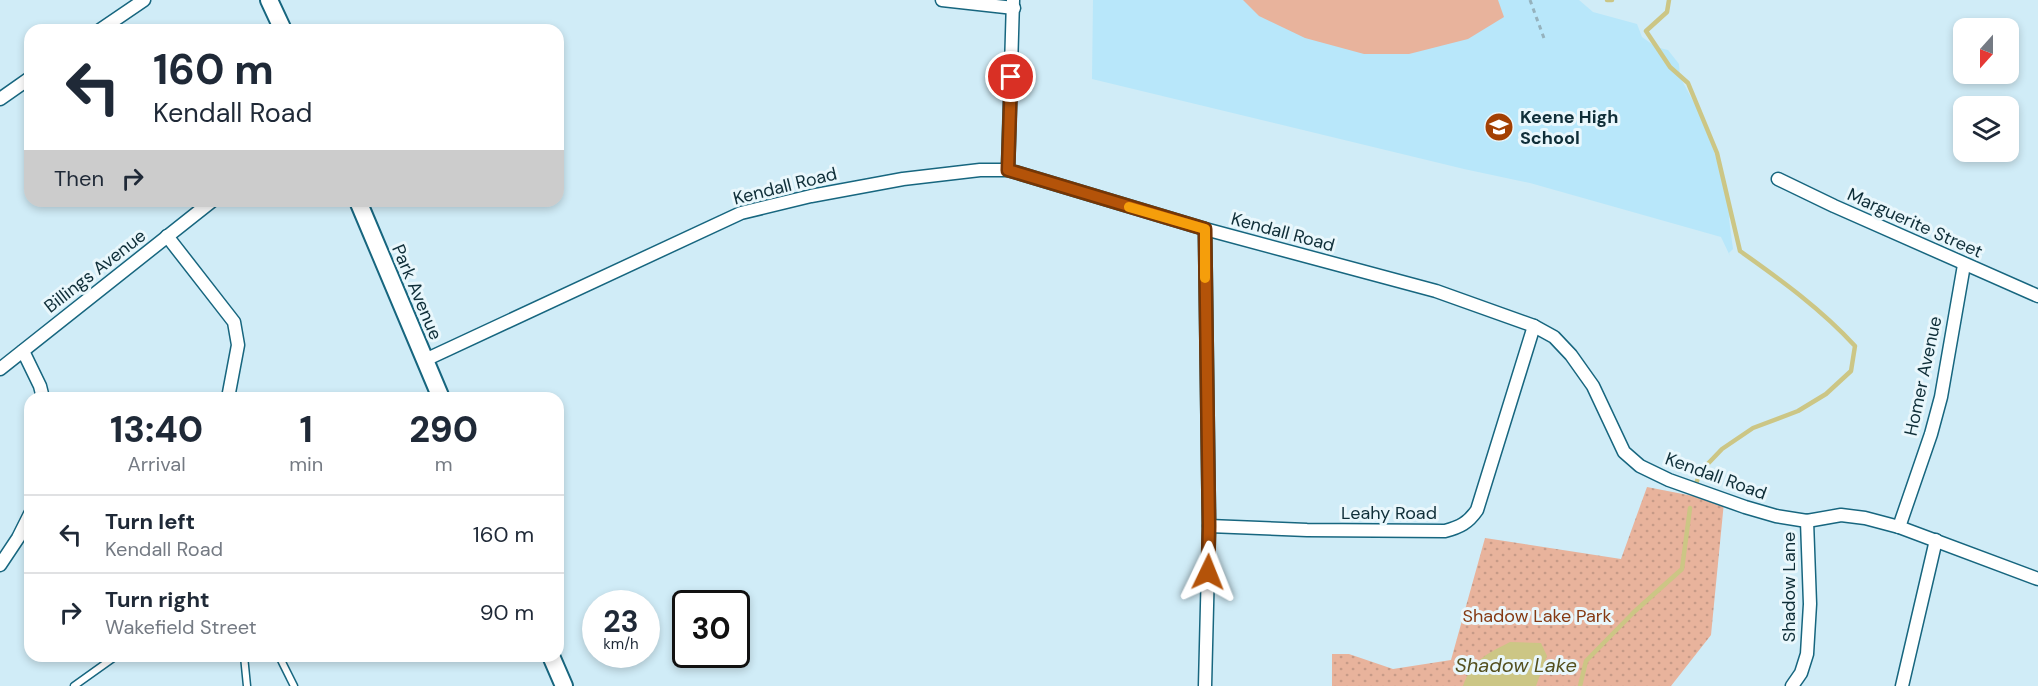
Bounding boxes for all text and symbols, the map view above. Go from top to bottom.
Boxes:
north arrow [1953,18,2019,84]
map controls [1953,18,2019,162]
text: 160 m [153,42,274,97]
icon: left [54,48,132,126]
pin [985,51,1036,102]
icon: arrive [994,60,1027,93]
text: Kendall Road [153,95,312,130]
button: layers [1953,96,2019,162]
place label: Keene High School [1520,105,1618,150]
school or university icon: Keene High School [1483,111,1515,143]
icon: right [116,162,149,195]
street label: Kendall Road [731,162,839,210]
text: Then [54,164,104,193]
street label: Marguerite Street [1844,182,1986,264]
street label: Kendall Road [1229,207,1337,257]
street label: Billings Avenue [39,224,151,318]
street label: Park Avenue [386,241,448,343]
street label: Homer Avenue [1899,314,1947,438]
text: 13:40 [110,406,203,453]
text: 1 [300,406,313,453]
text: 290 [409,406,478,453]
street label: Kendall Road [1662,447,1770,505]
text: Arrival [127,451,186,477]
text: min [289,451,323,477]
text: m [435,451,453,477]
street label: Leahy Road [1341,501,1437,525]
text: Turn left [105,507,195,536]
icon: left [54,518,87,551]
text: 160 m [473,520,534,549]
street label: Shadow Lane [1777,532,1801,642]
text: Kendall Road [105,536,223,562]
position arrow [1176,540,1240,604]
text: Turn right [105,585,210,614]
speed limit sign: 30 [672,590,750,668]
icon: right [54,596,87,629]
text: 90 m [480,598,534,627]
text: 23 [603,602,639,641]
park label: Shadow Lake Park [1463,604,1612,628]
text: Wakefield Street [105,614,257,640]
text: km/h [603,634,639,654]
water label: Shadow Lake [1455,652,1577,678]

